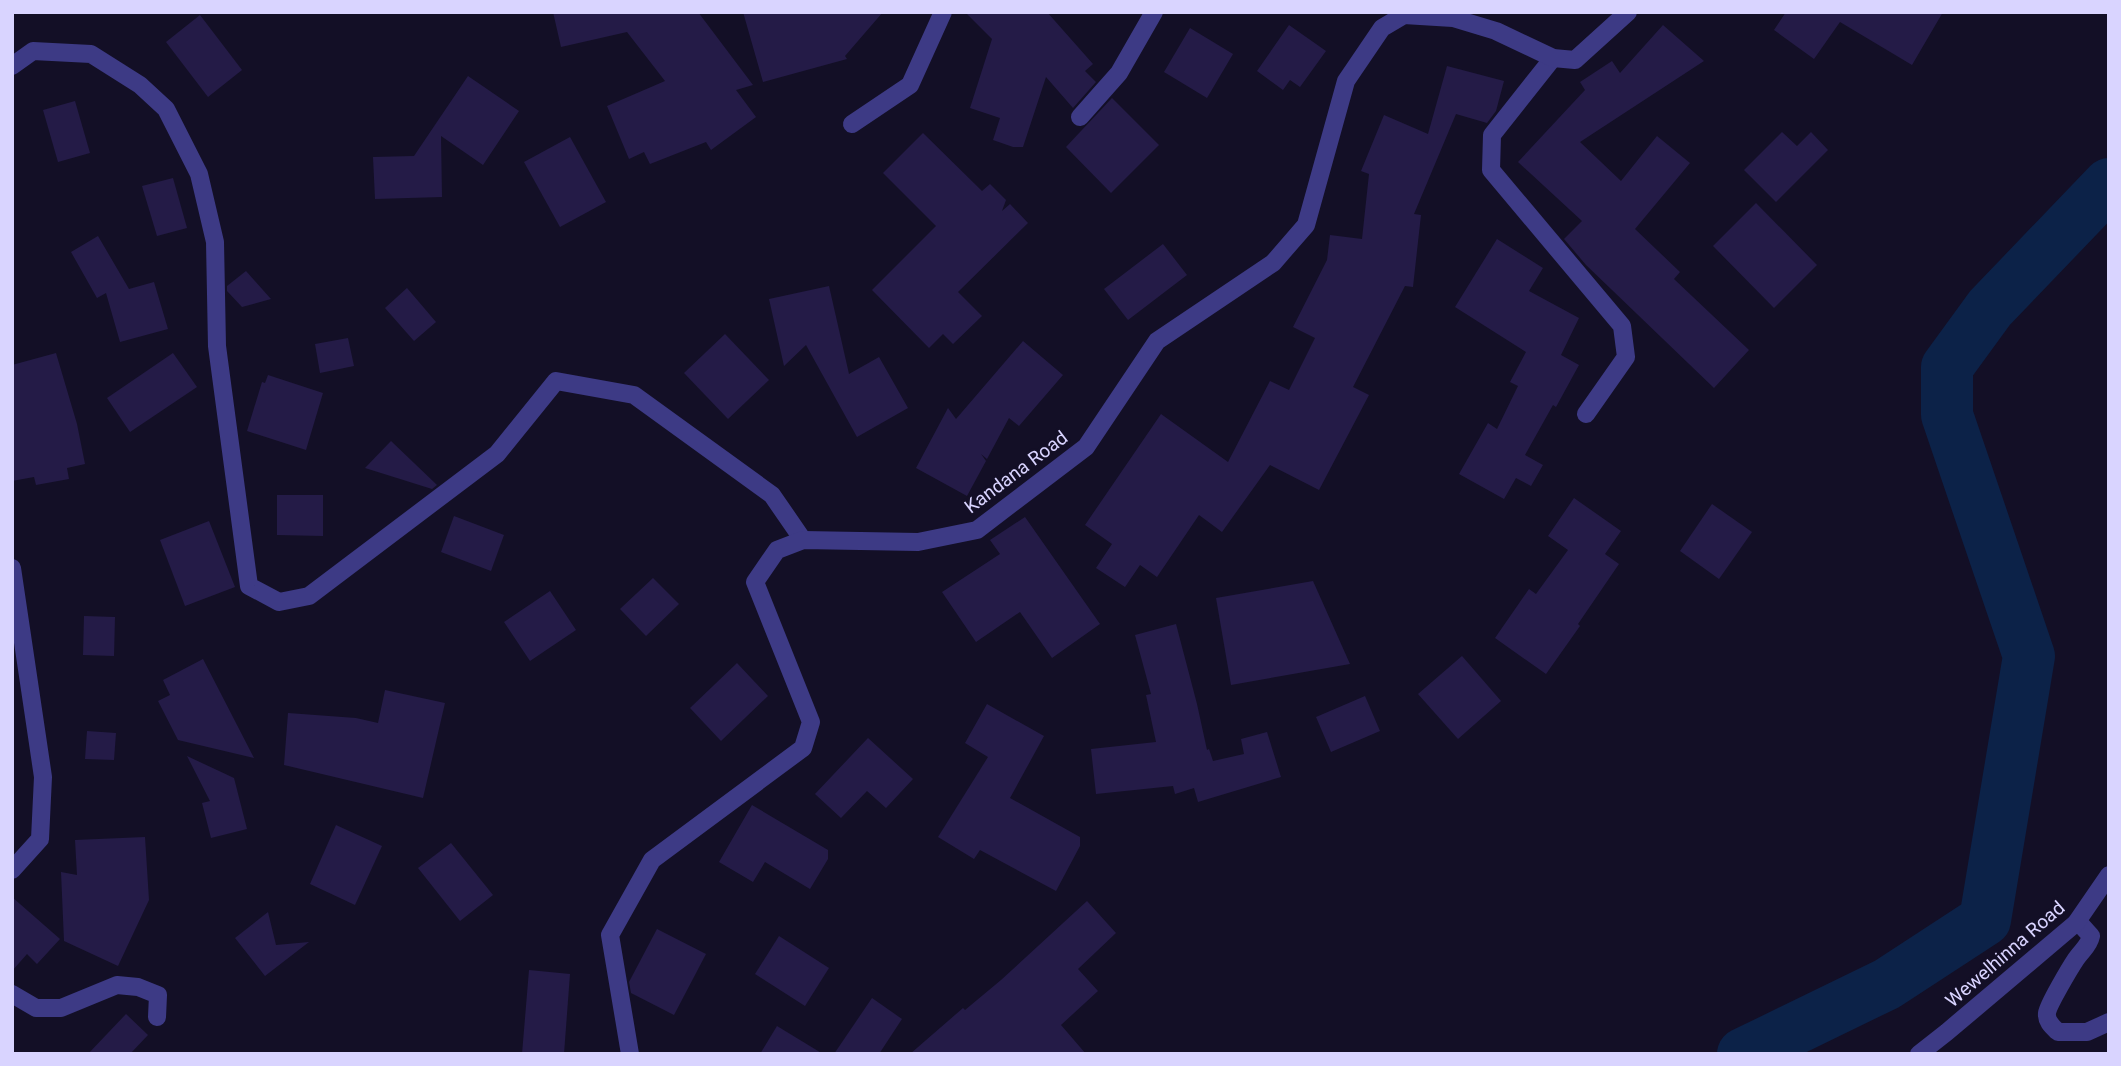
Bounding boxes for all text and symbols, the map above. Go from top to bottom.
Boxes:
street label: Kandana Road [960,426,1072,518]
street label: Wewelhinna Road [1941,896,2069,1012]

